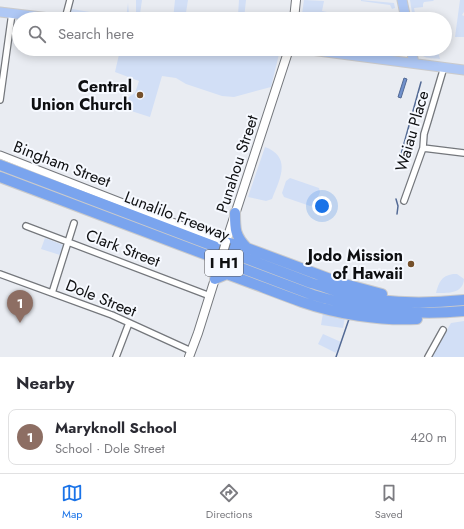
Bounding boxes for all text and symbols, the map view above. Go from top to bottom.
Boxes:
search box [12,12,452,56]
icon: search [26,23,48,45]
text: Search here [58,23,134,45]
place label: Central Union Church [31,75,132,116]
street label: Waiau Place [390,88,434,174]
marker: Central Union Church [135,90,145,100]
street label: Punahou Street [210,112,264,216]
street label: Bingham Street [10,135,114,193]
street label: Lunalilo Freeway [121,185,234,247]
your location [312,196,332,216]
street label: Clark Street [83,223,164,273]
place label: Jodo Mission of Hawaii [305,244,403,285]
road number: I H1 [205,250,243,276]
marker: Jodo Mission of Hawaii [406,259,416,269]
street label: Dole Street [62,273,140,323]
pin: 1 [7,290,33,323]
text: Nearby [16,371,74,395]
text: Maryknoll School [55,417,177,439]
text: 1 [27,428,33,447]
text: 420 m [410,428,447,447]
text: School · Dole Street [55,439,165,458]
tab: Map [61,482,83,522]
tab: Directions [206,482,252,522]
tab: Saved [375,482,403,522]

